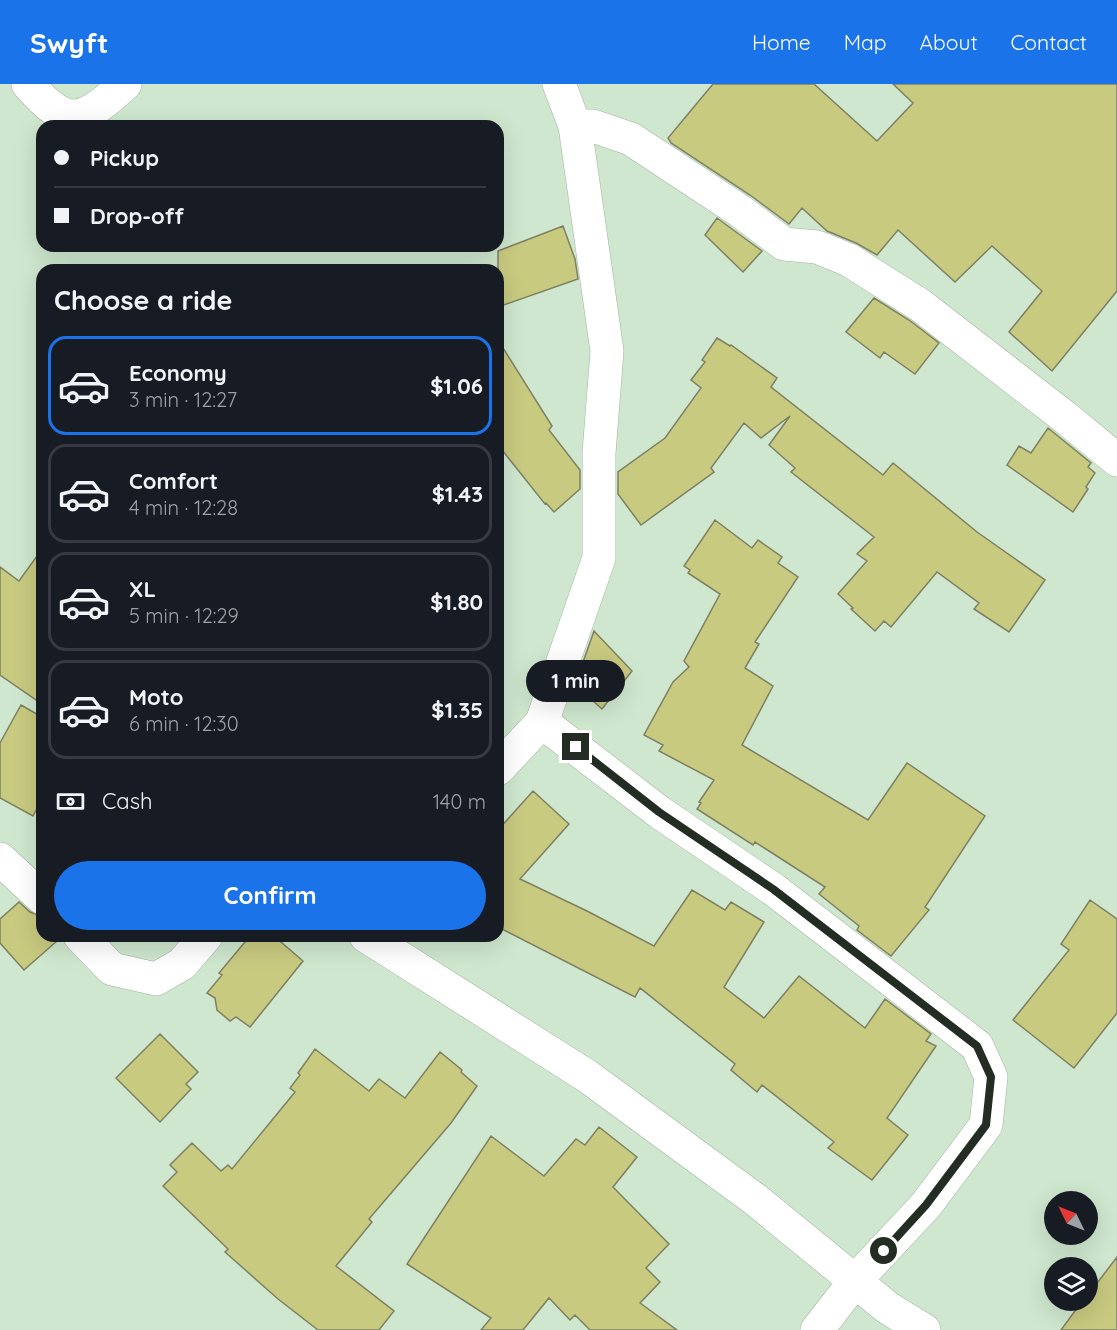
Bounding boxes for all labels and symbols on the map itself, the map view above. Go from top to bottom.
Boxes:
callout: 1 min [526,660,626,702]
route end [562,733,589,760]
north arrow [1044,1191,1098,1245]
route start [870,1237,897,1264]

